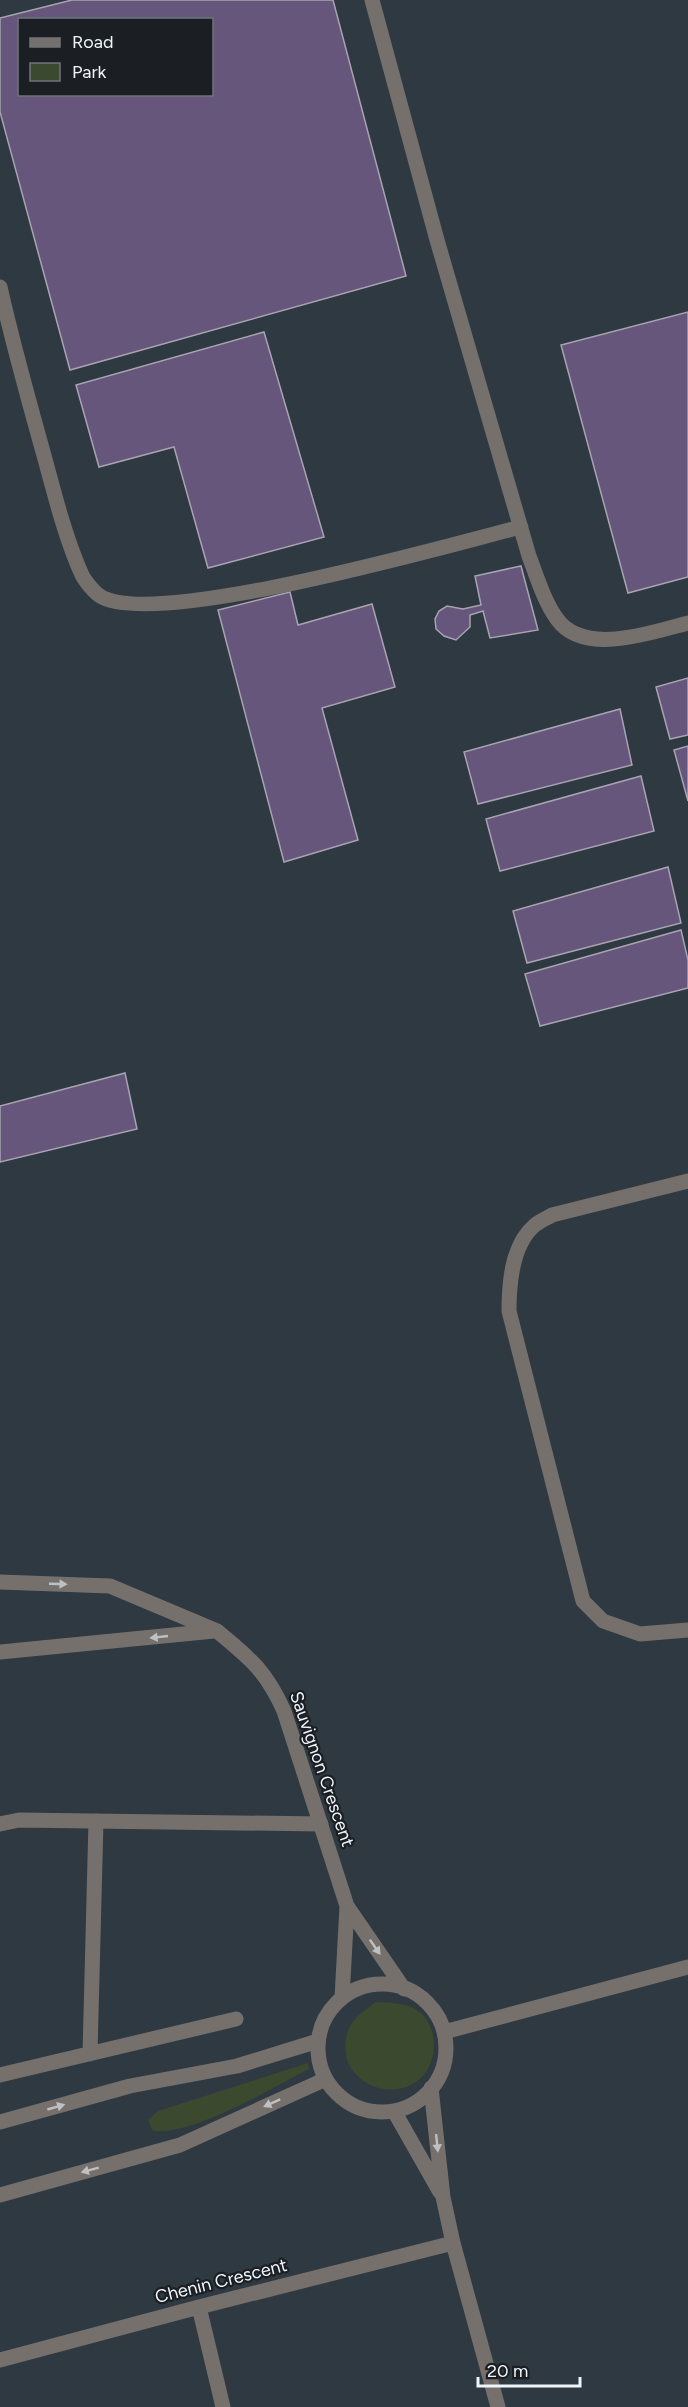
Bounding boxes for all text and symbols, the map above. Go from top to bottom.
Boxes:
legend [18,18,213,96]
text: Road [72,31,113,53]
text: Park [72,61,107,83]
one-way arrow [49,1580,68,1589]
one-way arrow [149,1632,168,1642]
street label: Sauvignon Crescent [285,1688,359,1850]
one-way arrow [369,1939,381,1955]
one-way arrow [264,2098,281,2107]
one-way arrow [47,2102,65,2111]
one-way arrow [432,2133,442,2152]
one-way arrow [81,2166,99,2175]
street label: Chenin Crescent [153,2254,289,2308]
scale bar [478,2350,580,2388]
text: 20 m [487,2360,528,2382]

